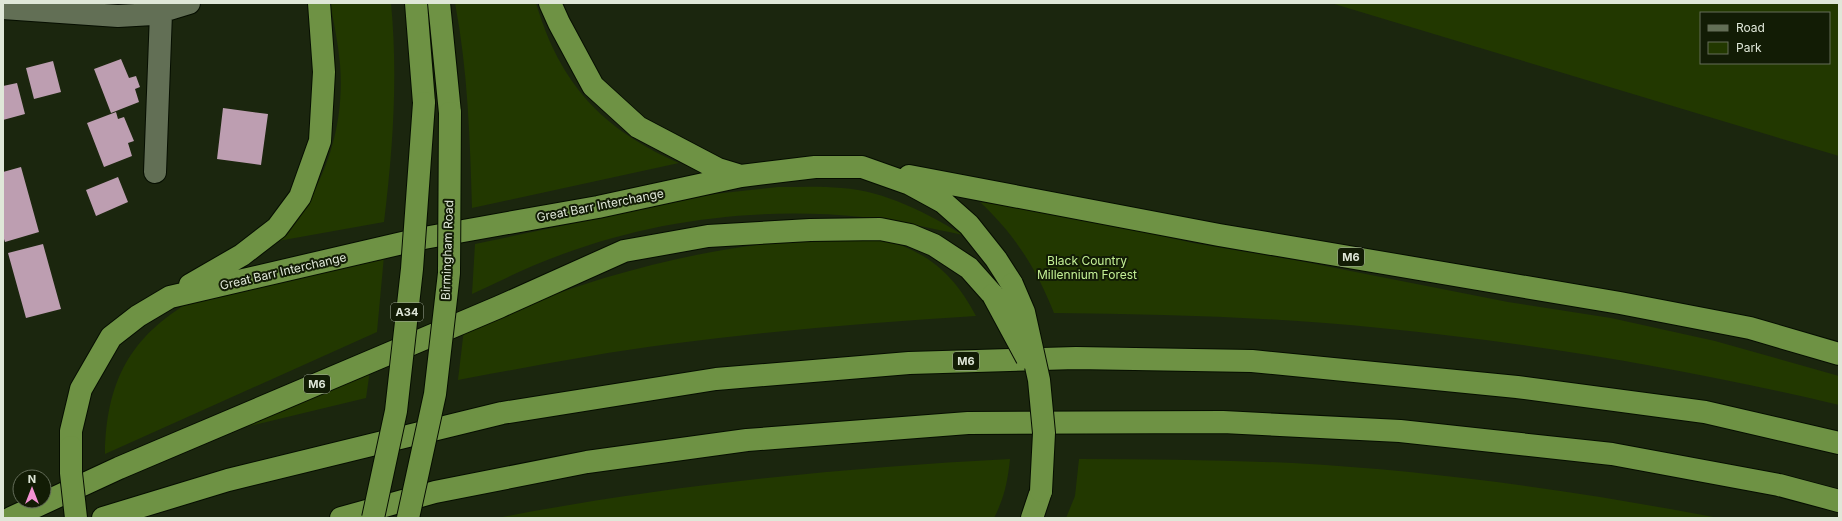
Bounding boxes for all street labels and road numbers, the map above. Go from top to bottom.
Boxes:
street label: Great Barr Interchange [535,185,665,225]
street label: Birmingham Road [438,200,456,300]
road number: M6 [1338,248,1364,266]
street label: Great Barr Interchange [218,249,348,293]
road number: A34 [391,303,423,321]
road number: M6 [953,352,979,370]
road number: M6 [304,375,330,393]

